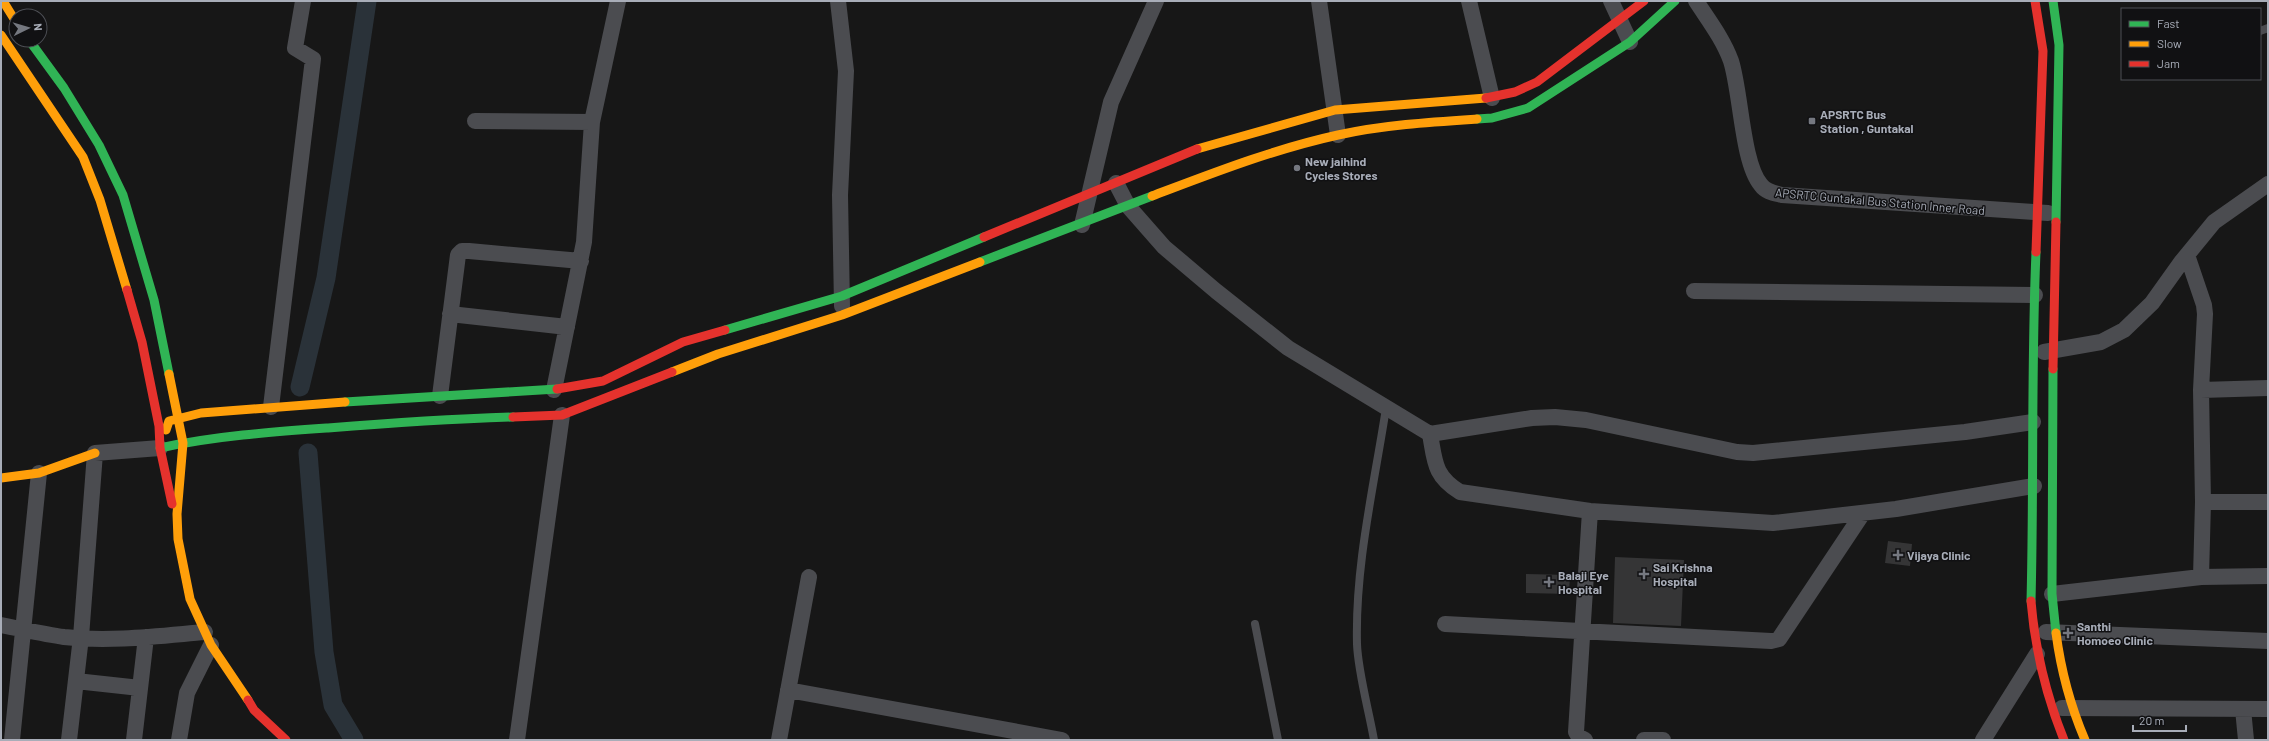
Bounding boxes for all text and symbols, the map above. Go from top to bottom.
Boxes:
north arrow [8,8,48,48]
legend [2121,8,2261,80]
text: Fast [2157,16,2180,30]
text: N [32,23,45,31]
text: Slow [2157,36,2182,50]
text: Jam [2157,56,2180,70]
place label: APSRTC Bus Station , Guntakal [1820,107,1914,135]
marker: APSRTC Bus Station , Guntakal [1807,116,1817,126]
place label: New jaihind Cycles Stores [1305,154,1377,182]
marker: New jaihind Cycles Stores [1292,163,1302,173]
street label: APSRTC Guntakal Bus Station Inner Road [1775,185,1985,217]
place label: Vijaya Clinic [1907,548,1971,562]
marker: Vijaya Clinic [1892,549,1904,561]
place label: Sai Krishna Hospital [1653,560,1713,588]
place label: Balaji Eye Hospital [1558,568,1609,596]
marker: Sai Krishna Hospital [1638,568,1650,580]
marker: Balaji Eye Hospital [1543,576,1555,588]
place label: Santhi Homoeo Clinic [2077,619,2153,647]
marker: Santhi Homoeo Clinic [2062,627,2074,639]
scale bar [2133,707,2186,733]
text: 20 m [2139,713,2165,727]

